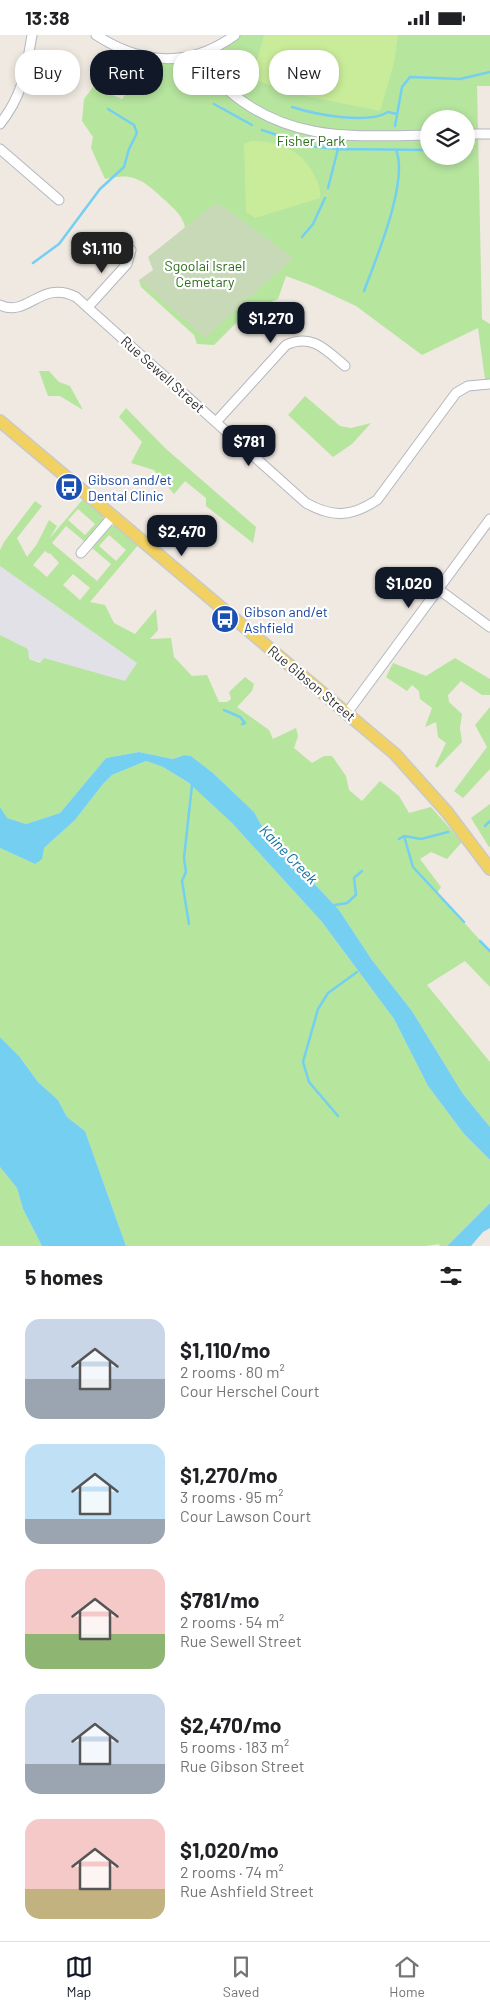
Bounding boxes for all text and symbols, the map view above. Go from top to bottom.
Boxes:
text: 13:38 [25,6,69,29]
chip: Buy [15,50,80,95]
chip: Rent [90,50,163,95]
chip: Filters [173,50,259,95]
chip: New [269,50,339,95]
map controls [420,110,475,165]
button: layers [420,110,475,165]
park label: Fisher Park [277,132,345,149]
pin: $1,110 [61,231,143,274]
text: $1,110 [82,238,122,257]
park label: Sgoolai Israel Cemetary [165,257,245,290]
pin: $1,270 [230,301,312,344]
text: $1,270 [248,308,294,327]
street label: Rue Sewell Street [118,332,208,416]
pin: $781 [219,425,279,467]
text: $781 [233,431,265,450]
place label: Gibson and/et Dental Clinic [88,471,172,504]
bus stop icon: Gibson and/et Dental Clinic [54,472,84,502]
pin: $2,470 [141,515,223,557]
text: $2,470 [158,521,206,540]
pin: $1,020 [368,567,450,609]
text: $1,020 [386,573,432,592]
place label: Gibson and/et Ashfield [244,603,328,636]
bus stop icon: Gibson and/et Ashfield [210,604,240,634]
street label: Rue Gibson Street [265,641,359,725]
water label: Kaine Creek [256,821,322,888]
icon: filters [437,1262,465,1290]
text: 5 homes [25,1264,103,1289]
text: $1,110/mo [180,1337,271,1362]
icon: home [65,1339,125,1399]
text: 2 rooms · 80 m² [180,1362,285,1381]
text: Cour Herschel Court [180,1381,320,1400]
text: $1,270/mo [180,1462,278,1487]
icon: home [65,1464,125,1524]
text: 3 rooms · 95 m² [180,1487,284,1506]
text: Cour Lawson Court [180,1506,311,1525]
text: $781/mo [180,1587,260,1612]
icon: home [65,1589,125,1649]
text: 2 rooms · 54 m² [180,1612,284,1631]
text: Rue Sewell Street [180,1631,302,1650]
text: $2,470/mo [180,1712,281,1737]
icon: home [65,1714,125,1774]
text: 5 rooms · 183 m² [180,1737,289,1756]
text: Rue Gibson Street [180,1756,305,1775]
text: $1,020/mo [180,1837,279,1862]
icon: home [65,1839,125,1899]
text: 2 rooms · 74 m² [180,1862,284,1881]
text: Rue Ashfield Street [180,1881,314,1900]
tab: Map [65,1953,93,2000]
tab: Saved [223,1953,259,2000]
tab: Home [389,1953,425,2000]

